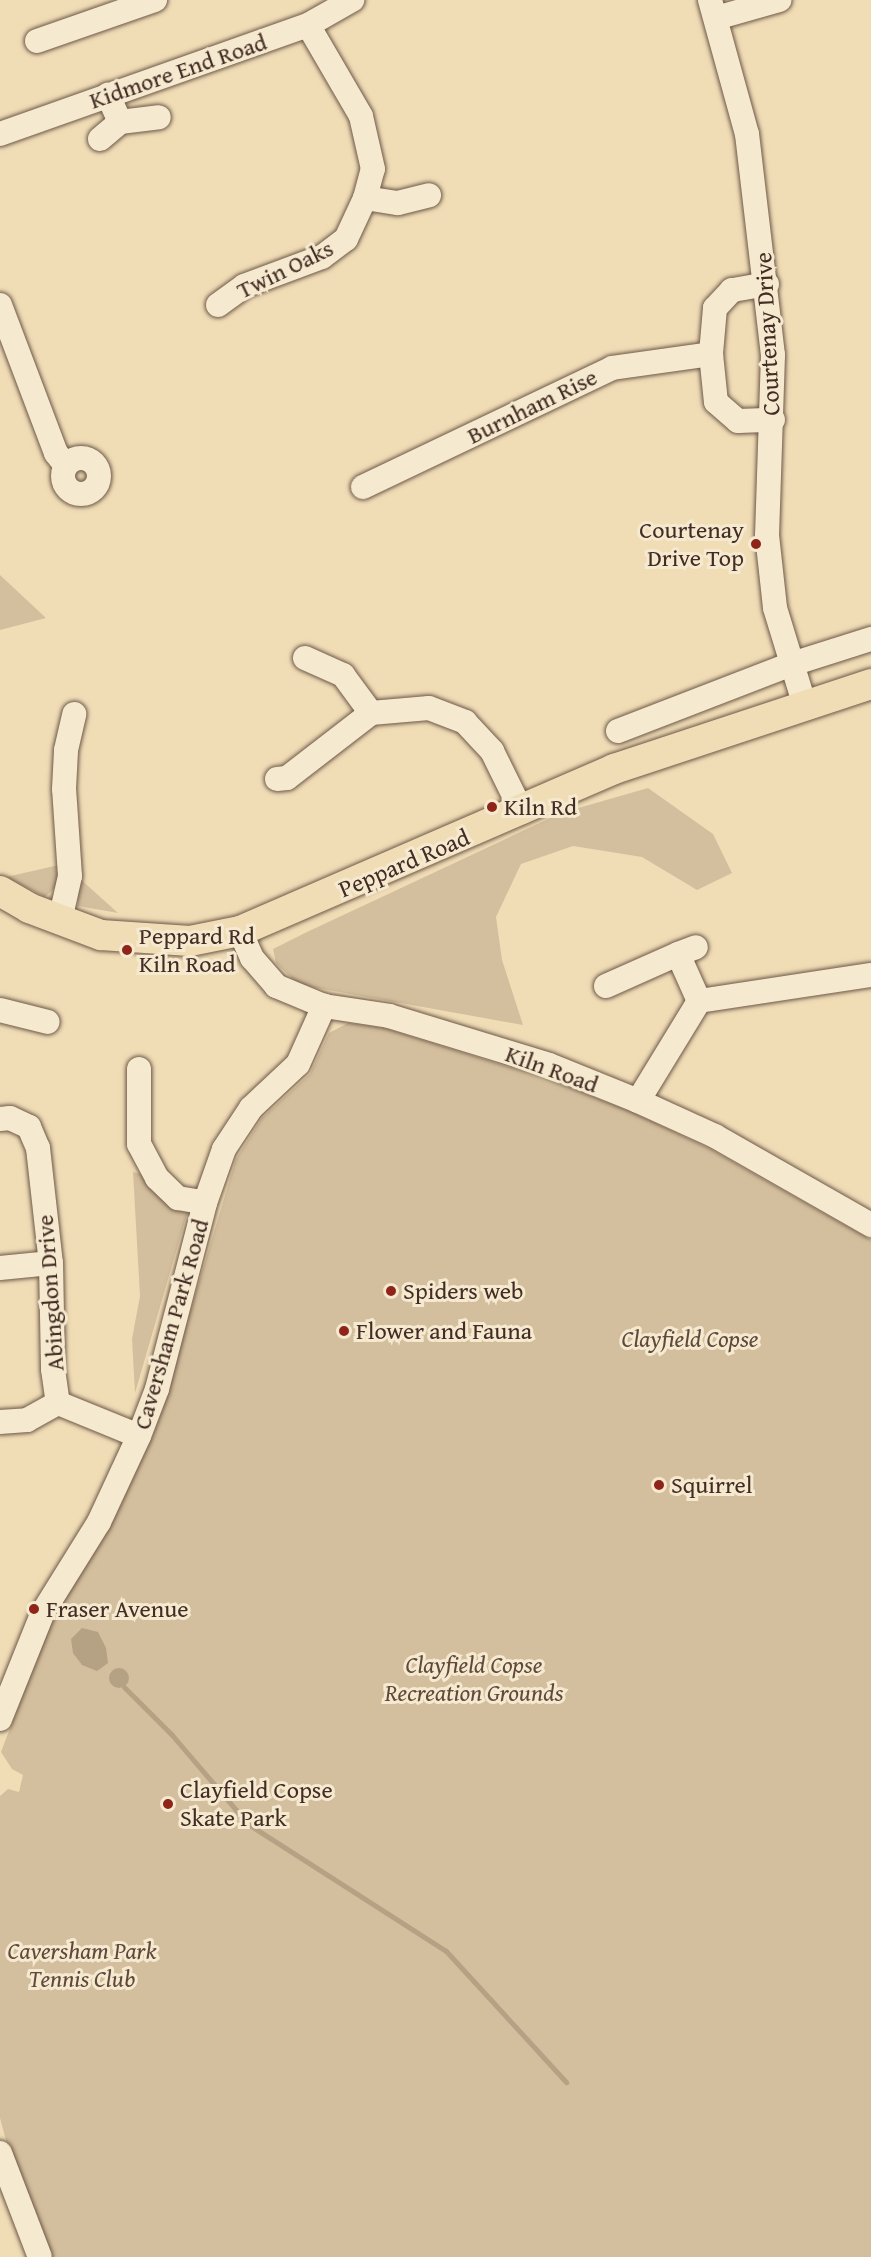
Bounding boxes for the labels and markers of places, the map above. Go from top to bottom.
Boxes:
place label: Courtenay Drive Top [639,516,744,572]
marker: Courtenay Drive Top [749,537,763,551]
place label: Kiln Rd [504,793,577,821]
marker: Kiln Rd [485,800,499,814]
place label: Peppard Rd Kiln Road [139,922,255,978]
marker: Peppard Rd Kiln Road [120,943,134,957]
place label: Spiders web [403,1277,523,1305]
marker: Spiders web [384,1284,398,1298]
place label: Flower and Fauna [356,1317,532,1345]
marker: Flower and Fauna [337,1324,351,1338]
place label: Squirrel [671,1471,752,1499]
marker: Squirrel [652,1478,666,1492]
place label: Fraser Avenue [46,1595,188,1623]
marker: Fraser Avenue [27,1602,41,1616]
place label: Clayfield Copse Skate Park [180,1776,333,1832]
marker: Clayfield Copse Skate Park [161,1797,175,1811]

